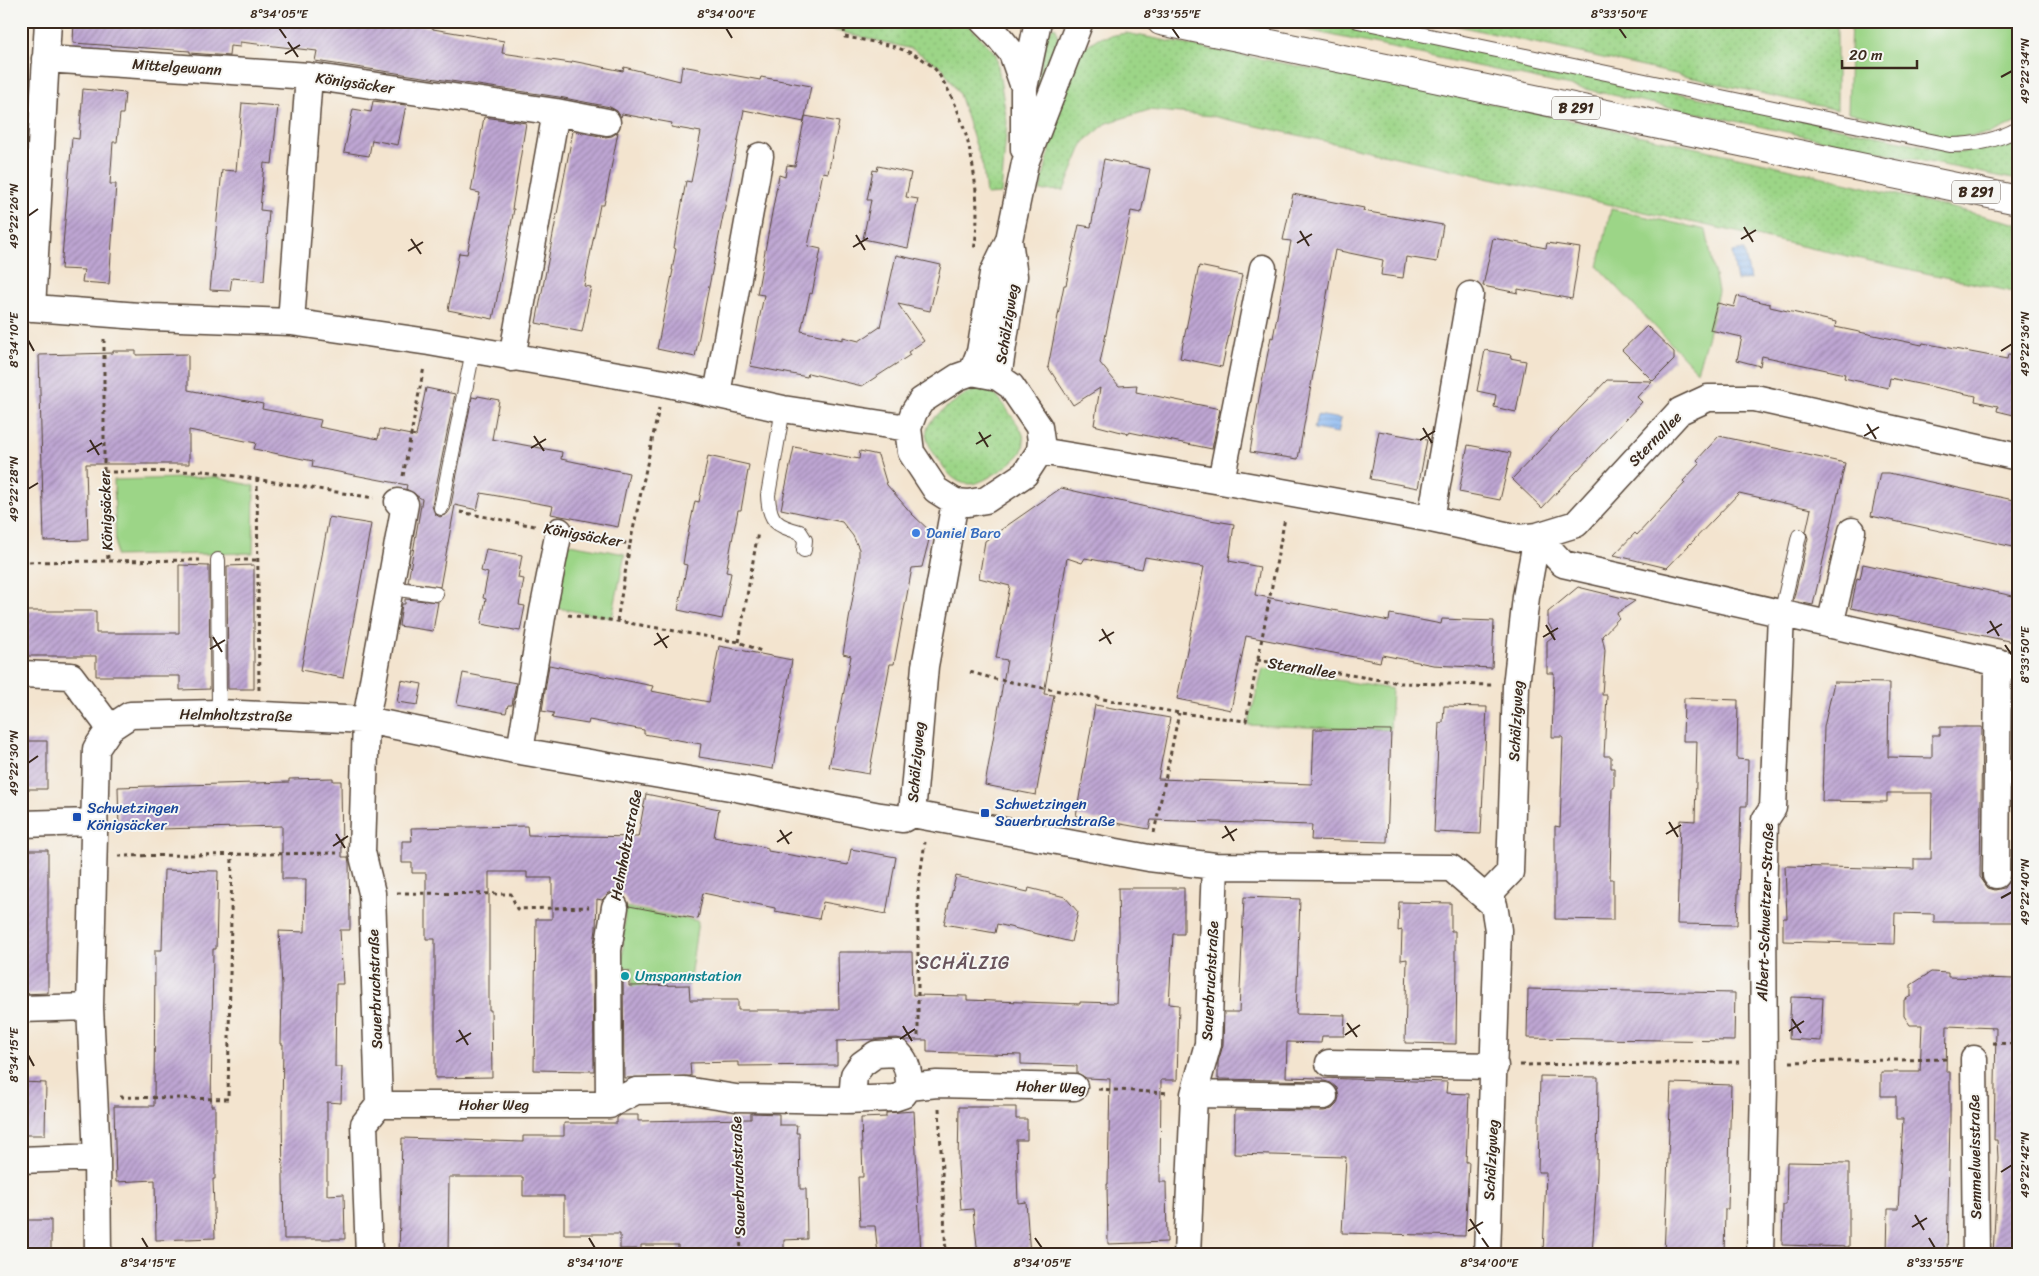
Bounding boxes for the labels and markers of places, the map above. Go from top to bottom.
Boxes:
place label: Daniel Baro [926,520,1001,546]
marker: Daniel Baro [910,527,922,539]
place label: Schwetzingen Sauerbruchstraße [995,791,1115,834]
place label: Schwetzingen Königsäcker [87,795,179,838]
marker: Schwetzingen Sauerbruchstraße [979,807,991,819]
marker: Schwetzingen Königsäcker [71,811,83,823]
place label: Umspannstation [635,963,742,989]
marker: Umspannstation [619,970,631,982]

